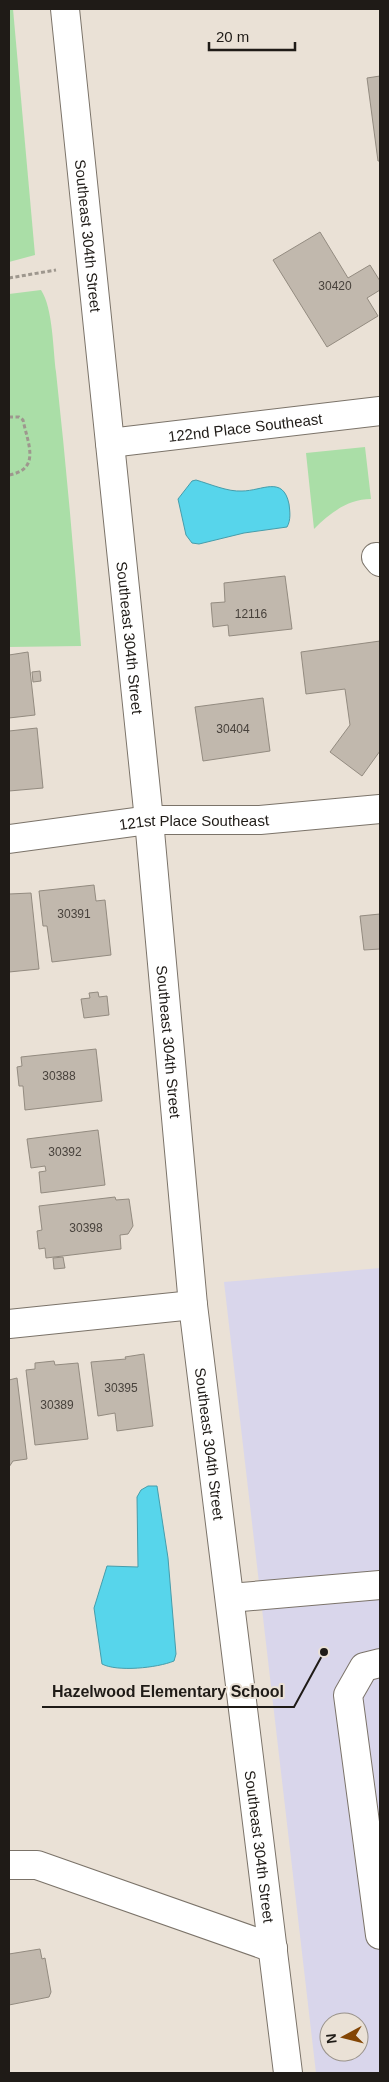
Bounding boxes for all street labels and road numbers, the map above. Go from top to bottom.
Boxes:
street label: Southeast 304th Street [72,159,105,314]
street label: 122nd Place Southeast [167,409,324,445]
street label: Southeast 304th Street [114,560,147,716]
street label: 121st Place Southeast [118,811,270,833]
street label: Southeast 304th Street [154,965,185,1120]
street label: Southeast 304th Street [192,1366,228,1522]
street label: Southeast 304th Street [242,1769,278,1925]

